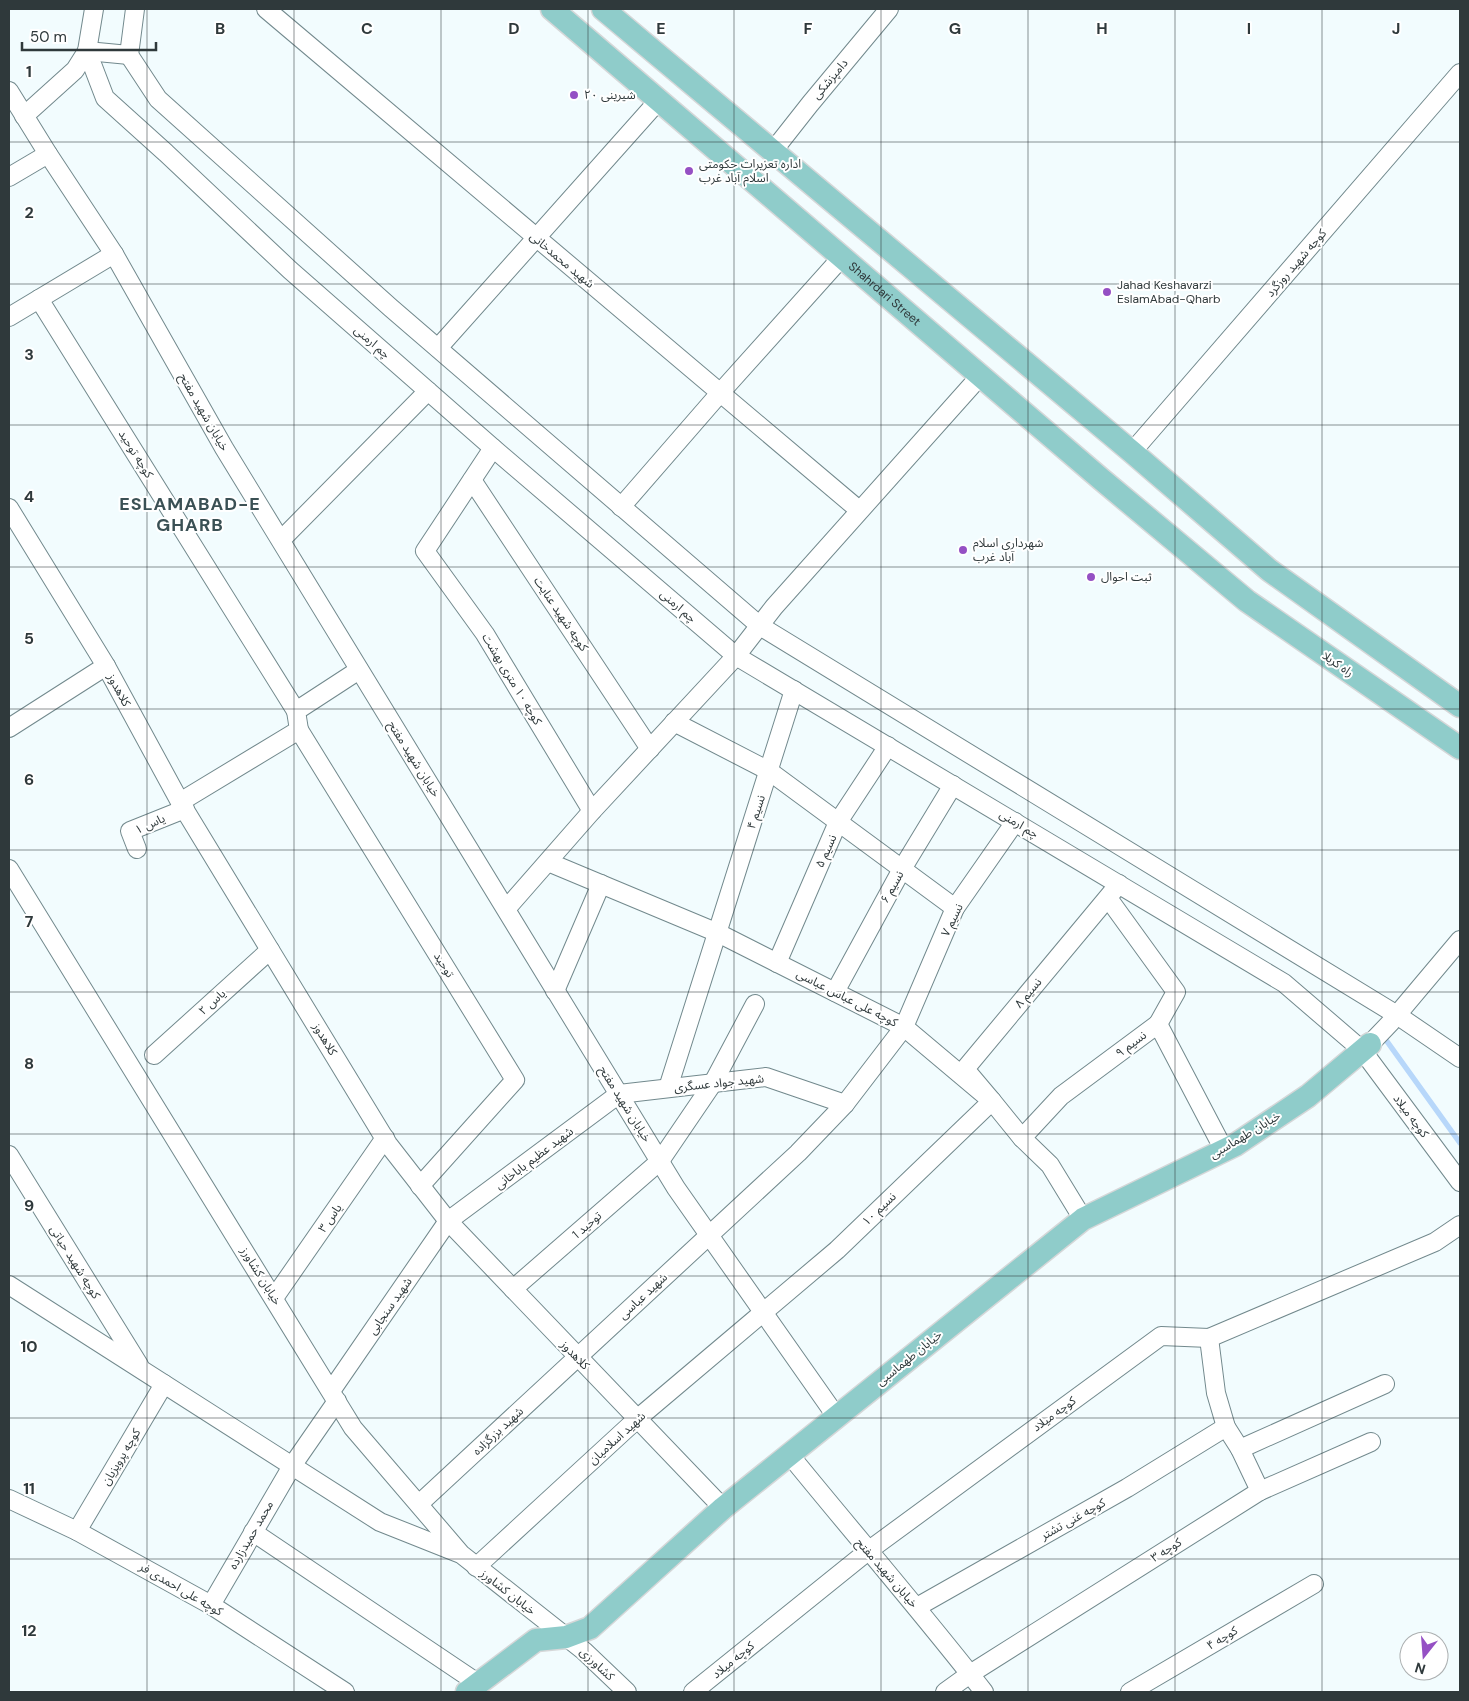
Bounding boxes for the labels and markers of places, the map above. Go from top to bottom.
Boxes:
place label: شیرینی ۲۰ [584,87,636,103]
marker: شیرینی ۲۰ [568,89,580,101]
place label: اداره تعزیرات حکومتی اسلام آباد غرب [699,156,801,187]
marker: اداره تعزیرات حکومتی اسلام آباد غرب [683,165,695,177]
place label: Jahad Keshavarzi EslamAbad-Qharb [1117,277,1220,307]
marker: Jahad Keshavarzi EslamAbad-Qharb [1101,286,1113,298]
place label: شهرداری اسلام آباد غرب [973,535,1043,565]
marker: شهرداری اسلام آباد غرب [957,544,969,556]
place label: ثبت احوال [1101,569,1152,585]
marker: ثبت احوال [1085,571,1097,583]

